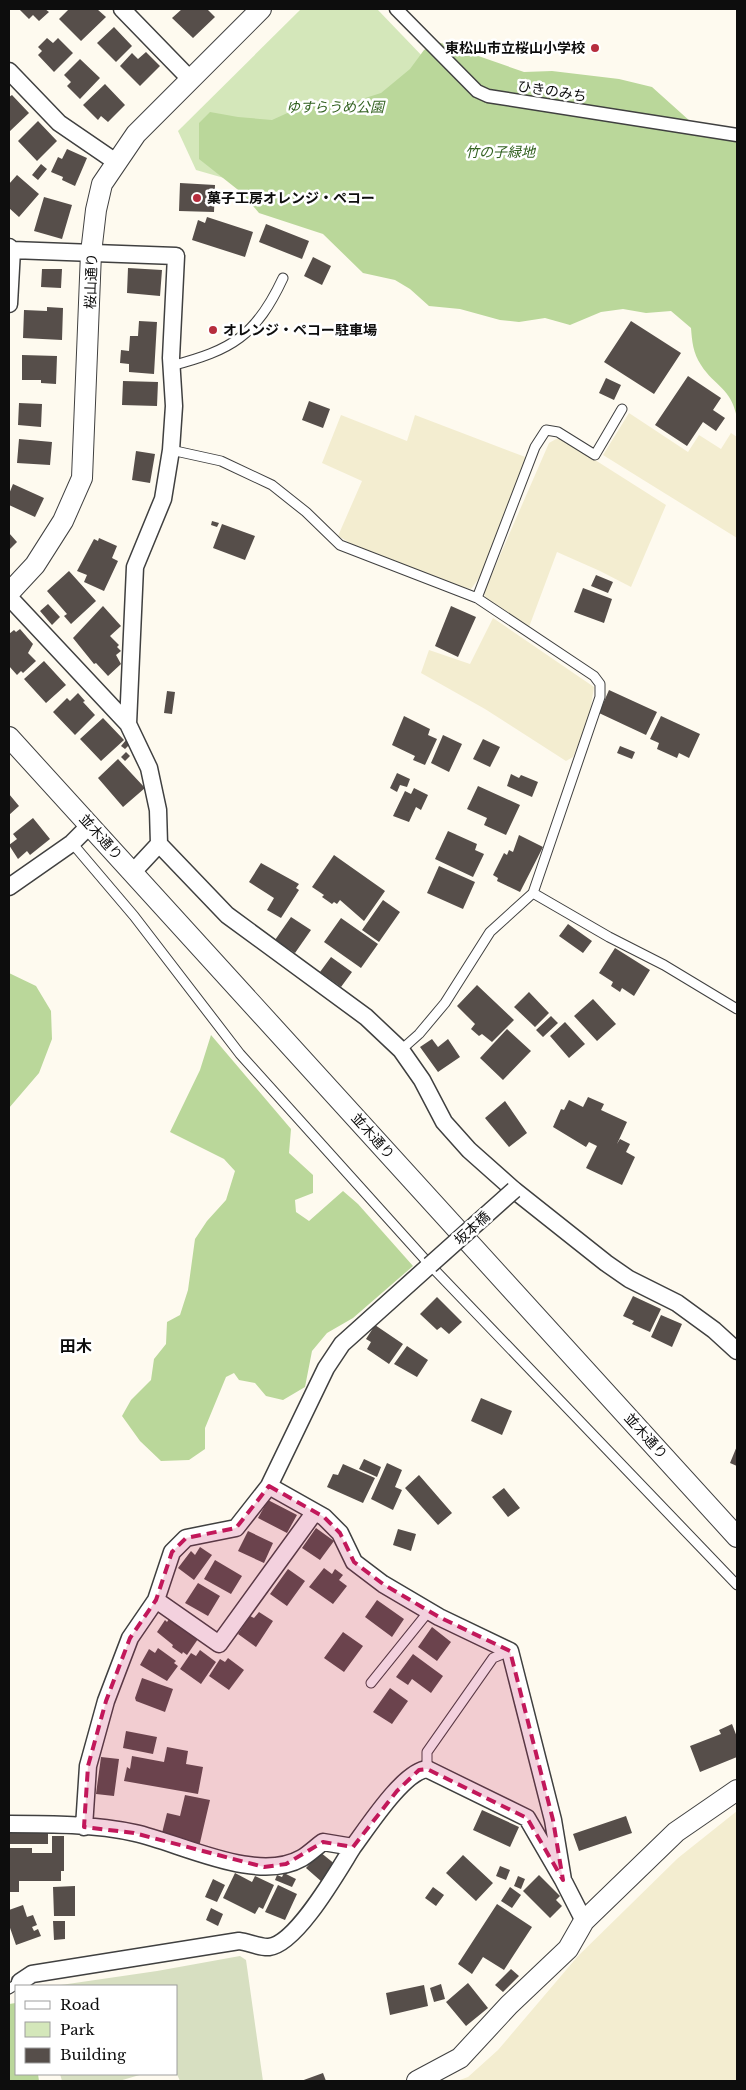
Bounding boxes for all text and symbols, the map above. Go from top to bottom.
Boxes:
place label: 東松山市立桜山小学校 [445,39,585,57]
marker: 東松山市立桜山小学校 [589,42,601,54]
street label: ひきのみち [516,77,588,105]
park label: ゆすらうめ公園 [286,98,386,116]
park label: 竹の子緑地 [465,143,537,161]
place label: 菓子工房オレンジ・ペコー [207,189,375,207]
marker: 菓子工房オレンジ・ペコー [191,192,203,204]
street label: 桜山通り [81,253,101,309]
place label: オレンジ・ペコー駐車場 [223,321,377,339]
marker: オレンジ・ペコー駐車場 [207,324,219,336]
street label: 並木通り [76,810,126,864]
street label: 並木通り [348,1109,398,1163]
street label: 坂本橋 [450,1207,494,1249]
district label: 田木 [60,1336,92,1356]
street label: 並木通り [621,1409,671,1463]
legend [15,1985,178,2075]
text: Road [60,1995,100,2014]
text: Park [60,2020,96,2039]
text: Building [60,2045,127,2064]

